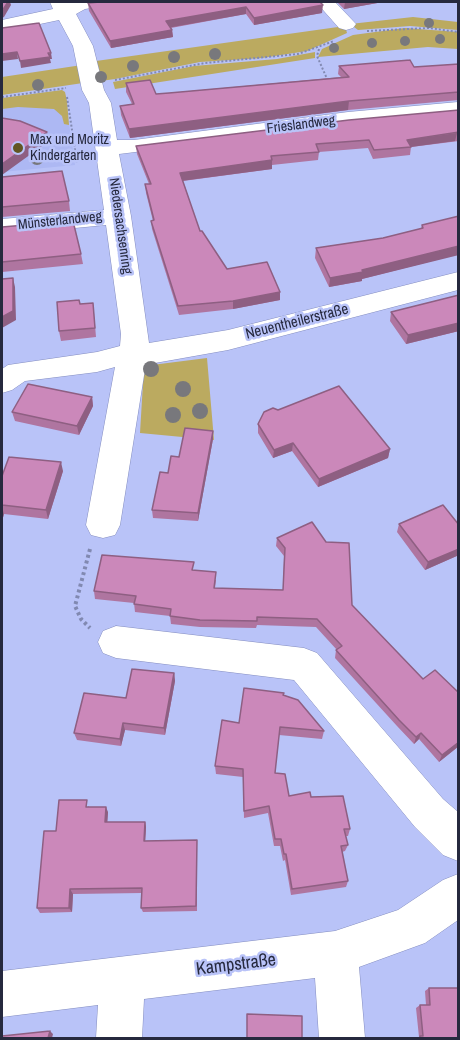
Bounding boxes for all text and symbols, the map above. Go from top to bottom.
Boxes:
street label: Frieslandweg [266,112,336,138]
place label: Max und Moritz Kindergarten [30,132,109,164]
marker: Max und Moritz Kindergarten [11,141,25,155]
street label: Niedersachsenring [105,177,135,275]
street label: Münsterlandweg [17,208,103,234]
street label: Neuentheilerstraße [244,301,350,343]
street label: Kampstraße [195,949,277,981]

